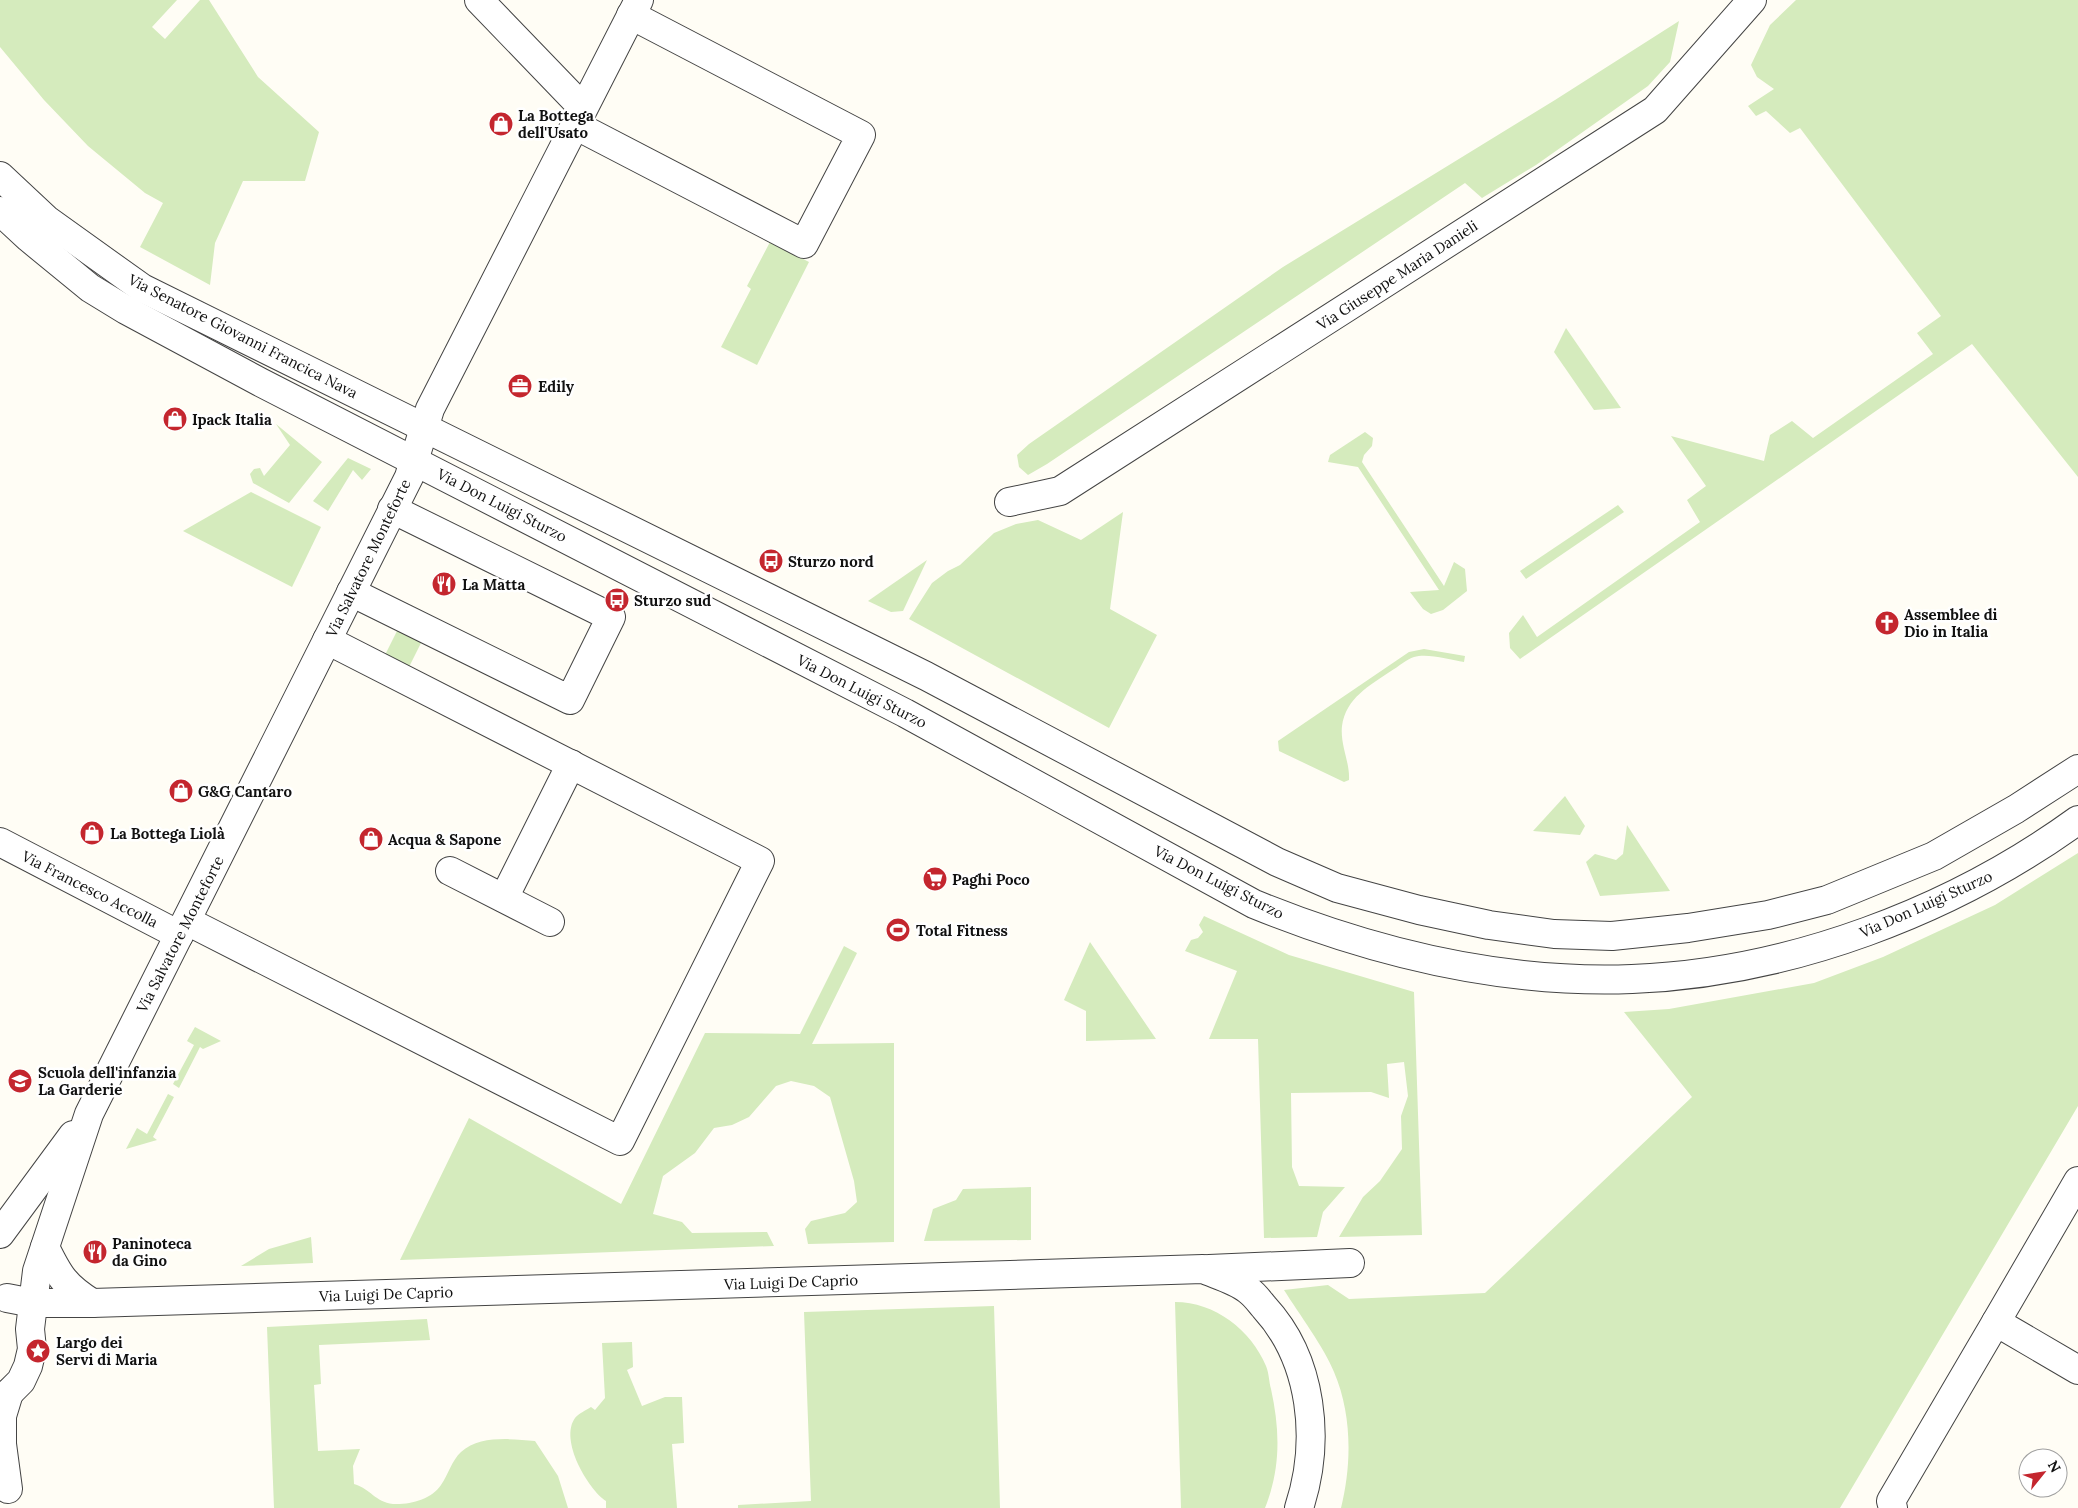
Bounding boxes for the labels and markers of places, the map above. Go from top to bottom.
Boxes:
place label: La Bottega dell'Usato [518,106,594,142]
shop icon: La Bottega dell'Usato [488,111,514,137]
office icon: Edily [507,373,533,399]
place label: Edily [538,377,575,396]
shop icon: Ipack Italia [162,406,188,432]
place label: Ipack Italia [192,410,272,429]
bus stop icon: Sturzo nord [758,548,784,574]
place label: Sturzo nord [788,552,874,571]
restaurant icon: La Matta [431,571,457,597]
place label: La Matta [462,575,526,594]
bus stop icon: Sturzo sud [604,587,630,613]
place label: Sturzo sud [634,591,711,610]
place label: Assemblee di Dio in Italia [1904,605,1998,641]
church icon: Assemblee di Dio in Italia [1874,610,1900,636]
shop icon: G&G Cantaro [168,778,194,804]
place label: G&G Cantaro [198,782,292,801]
shop icon: La Bottega Liolà [79,820,105,846]
place label: La Bottega Liolà [110,824,225,843]
shop icon: Acqua & Sapone [358,826,384,852]
place label: Acqua & Sapone [388,830,501,849]
supermarket icon: Paghi Poco [922,866,948,892]
place label: Paghi Poco [952,870,1030,889]
sports icon: Total Fitness [885,917,911,943]
place label: Total Fitness [916,921,1008,940]
place label: Scuola dell'infanzia La Garderie [38,1063,177,1099]
school or university icon: Scuola dell'infanzia La Garderie [7,1068,33,1094]
place label: Paninoteca da Gino [112,1234,192,1270]
restaurant icon: Paninoteca da Gino [82,1239,108,1265]
place label: Largo dei Servi di Maria [56,1333,158,1369]
place icon: Largo dei Servi di Maria [25,1338,51,1364]

